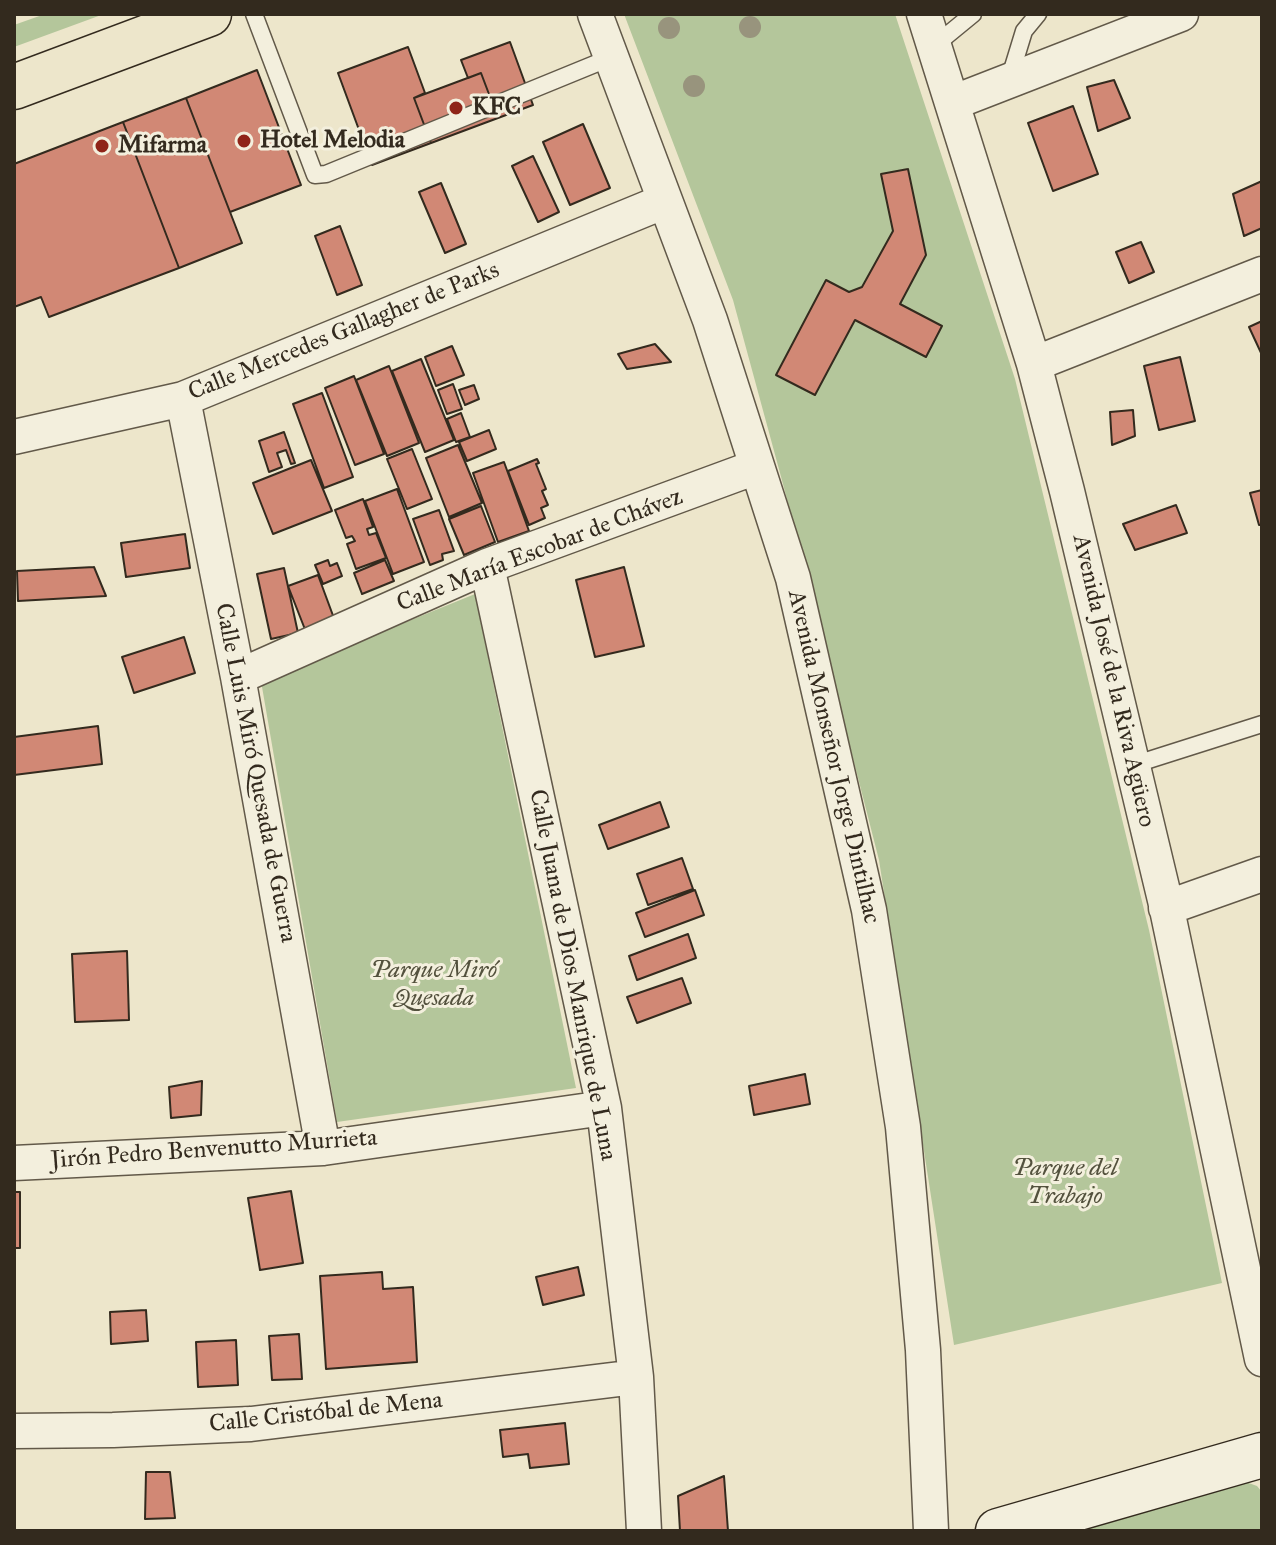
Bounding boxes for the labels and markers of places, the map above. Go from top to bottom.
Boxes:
place label: KFC [472,94,521,122]
marker: KFC [447,99,465,117]
place label: Hotel Melodia [260,127,405,155]
place label: Mifarma [118,132,207,160]
marker: Hotel Melodia [235,132,253,150]
marker: Mifarma [93,137,111,155]

